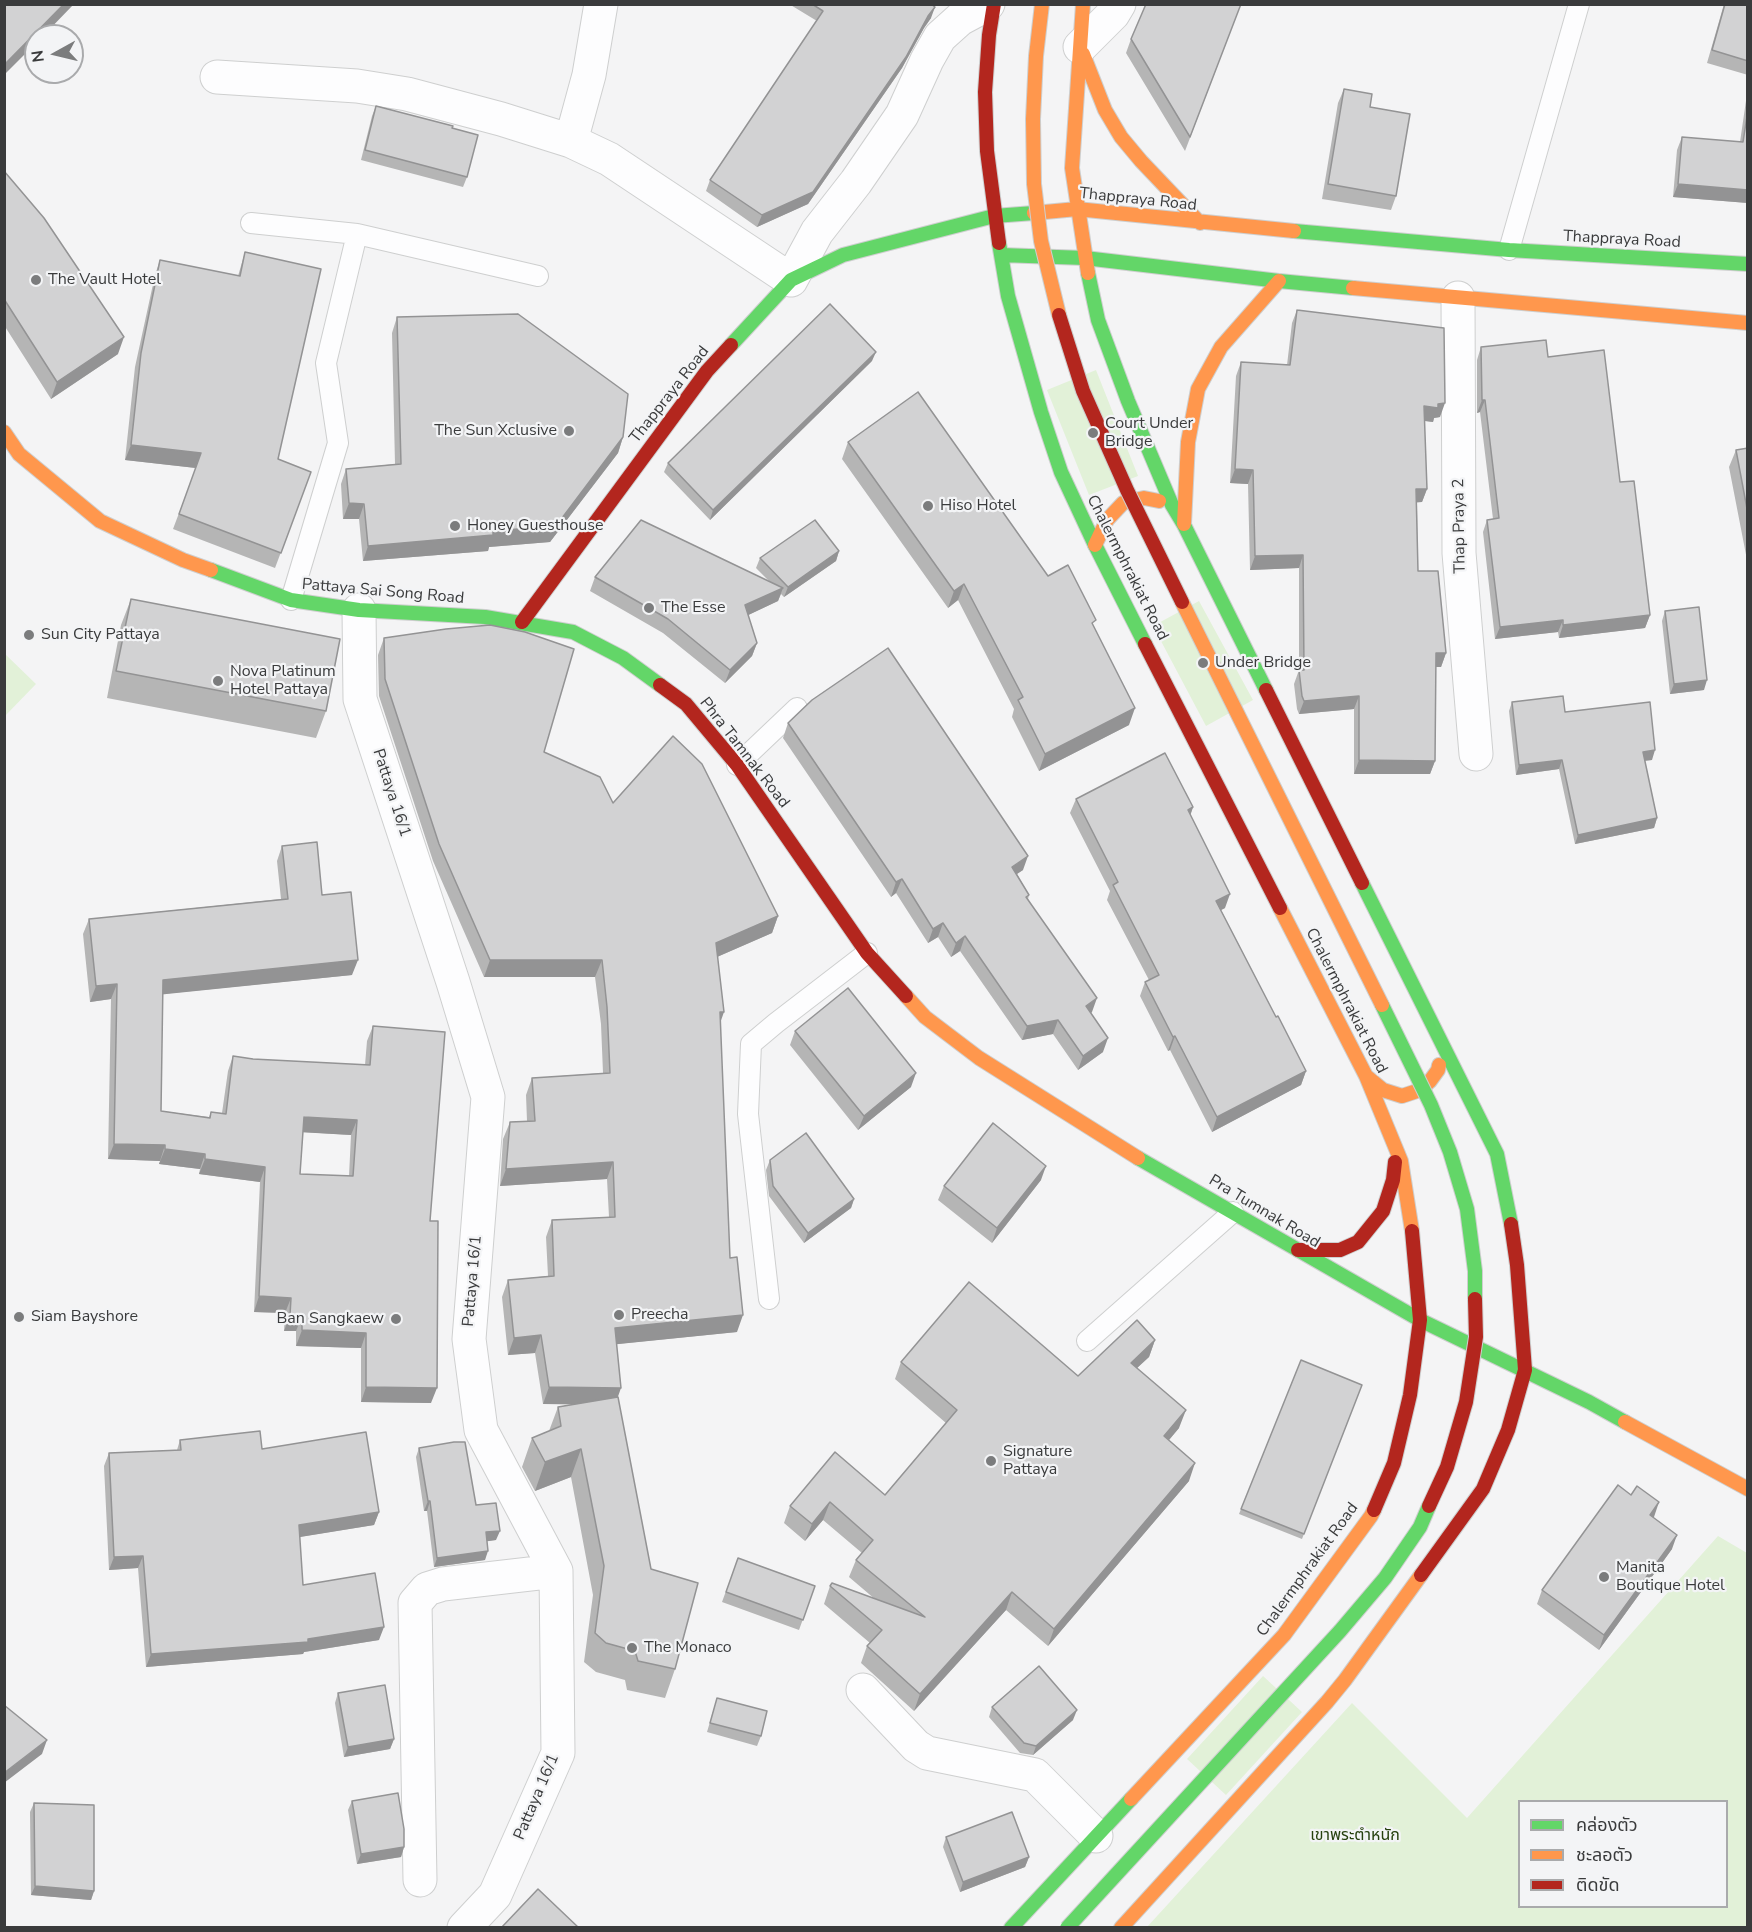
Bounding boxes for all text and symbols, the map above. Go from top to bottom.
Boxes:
north arrow [24,24,84,84]
text: N [26,49,50,64]
street label: Thappraya Road [1078,184,1198,216]
street label: Thappraya Road [1563,227,1681,253]
place label: The Vault Hotel [48,270,161,290]
marker: The Vault Hotel [29,273,43,287]
street label: Thappraya Road [626,343,714,447]
place label: Court Under Bridge [1105,414,1193,452]
place label: The Sun Xclusive [434,421,557,441]
marker: The Sun Xclusive [562,424,576,438]
marker: Court Under Bridge [1086,426,1100,440]
street label: Thap Praya 2 [1450,478,1470,574]
street label: Chalermphrakiat Road [1082,492,1172,644]
place label: Hiso Hotel [940,496,1016,516]
marker: Hiso Hotel [921,499,935,513]
place label: Honey Guesthouse [467,516,603,536]
marker: Honey Guesthouse [448,519,462,533]
street label: Pattaya Sai Song Road [301,575,465,609]
place label: The Esse [661,598,725,618]
marker: The Esse [642,601,656,615]
place label: Sun City Pattaya [41,625,160,645]
marker: Sun City Pattaya [22,628,36,642]
place label: Under Bridge [1215,653,1311,673]
marker: Under Bridge [1196,656,1210,670]
place label: Nova Platinum Hotel Pattaya [230,662,336,700]
marker: Nova Platinum Hotel Pattaya [211,674,225,688]
street label: Phra Tamnak Road [695,694,793,812]
street label: Pattaya 16/1 [368,746,414,840]
street label: Chalermphrakiat Road [1301,925,1391,1077]
street label: Pra Tumnak Road [1205,1171,1323,1253]
street label: Pattaya 16/1 [459,1235,487,1327]
place label: Preecha [631,1305,689,1325]
place label: Siam Bayshore [31,1307,138,1327]
marker: Preecha [612,1308,626,1322]
place label: Ban Sangkaew [276,1309,384,1329]
marker: Siam Bayshore [12,1310,26,1324]
marker: Ban Sangkaew [389,1312,403,1326]
place label: Signature Pattaya [1003,1442,1072,1480]
marker: Signature Pattaya [984,1454,998,1468]
street label: Chalermphrakiat Road [1253,1499,1363,1641]
place label: Manita Boutique Hotel [1616,1558,1725,1596]
marker: Manita Boutique Hotel [1597,1570,1611,1584]
place label: The Monaco [644,1638,732,1658]
marker: The Monaco [625,1641,639,1655]
street label: Pattaya 16/1 [510,1751,564,1843]
legend [1518,1800,1728,1908]
text: คล่องตัว [1576,1813,1638,1837]
park label: เขาพระตำหนัก [1310,1826,1400,1846]
text: ชะลอตัว [1576,1843,1633,1867]
text: ติดขัด [1576,1873,1619,1897]

